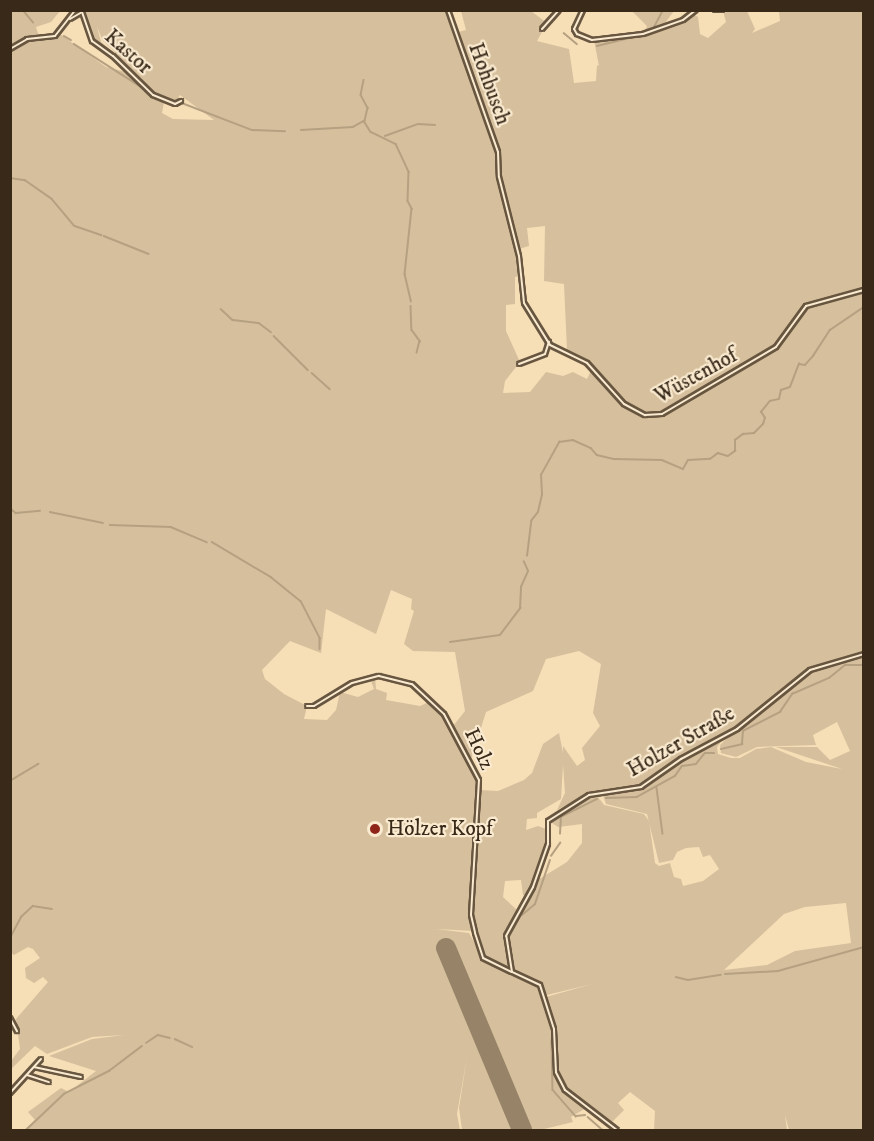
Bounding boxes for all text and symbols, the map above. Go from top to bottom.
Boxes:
street label: Kastor [99,24,157,80]
street label: Hohbusch [463,40,515,128]
street label: Wüstenhof [650,343,742,409]
street label: Holzer Straße [623,701,739,783]
street label: Holz [459,724,499,774]
place label: Hölzer Kopf [387,816,493,842]
marker: Hölzer Kopf [368,822,382,836]

